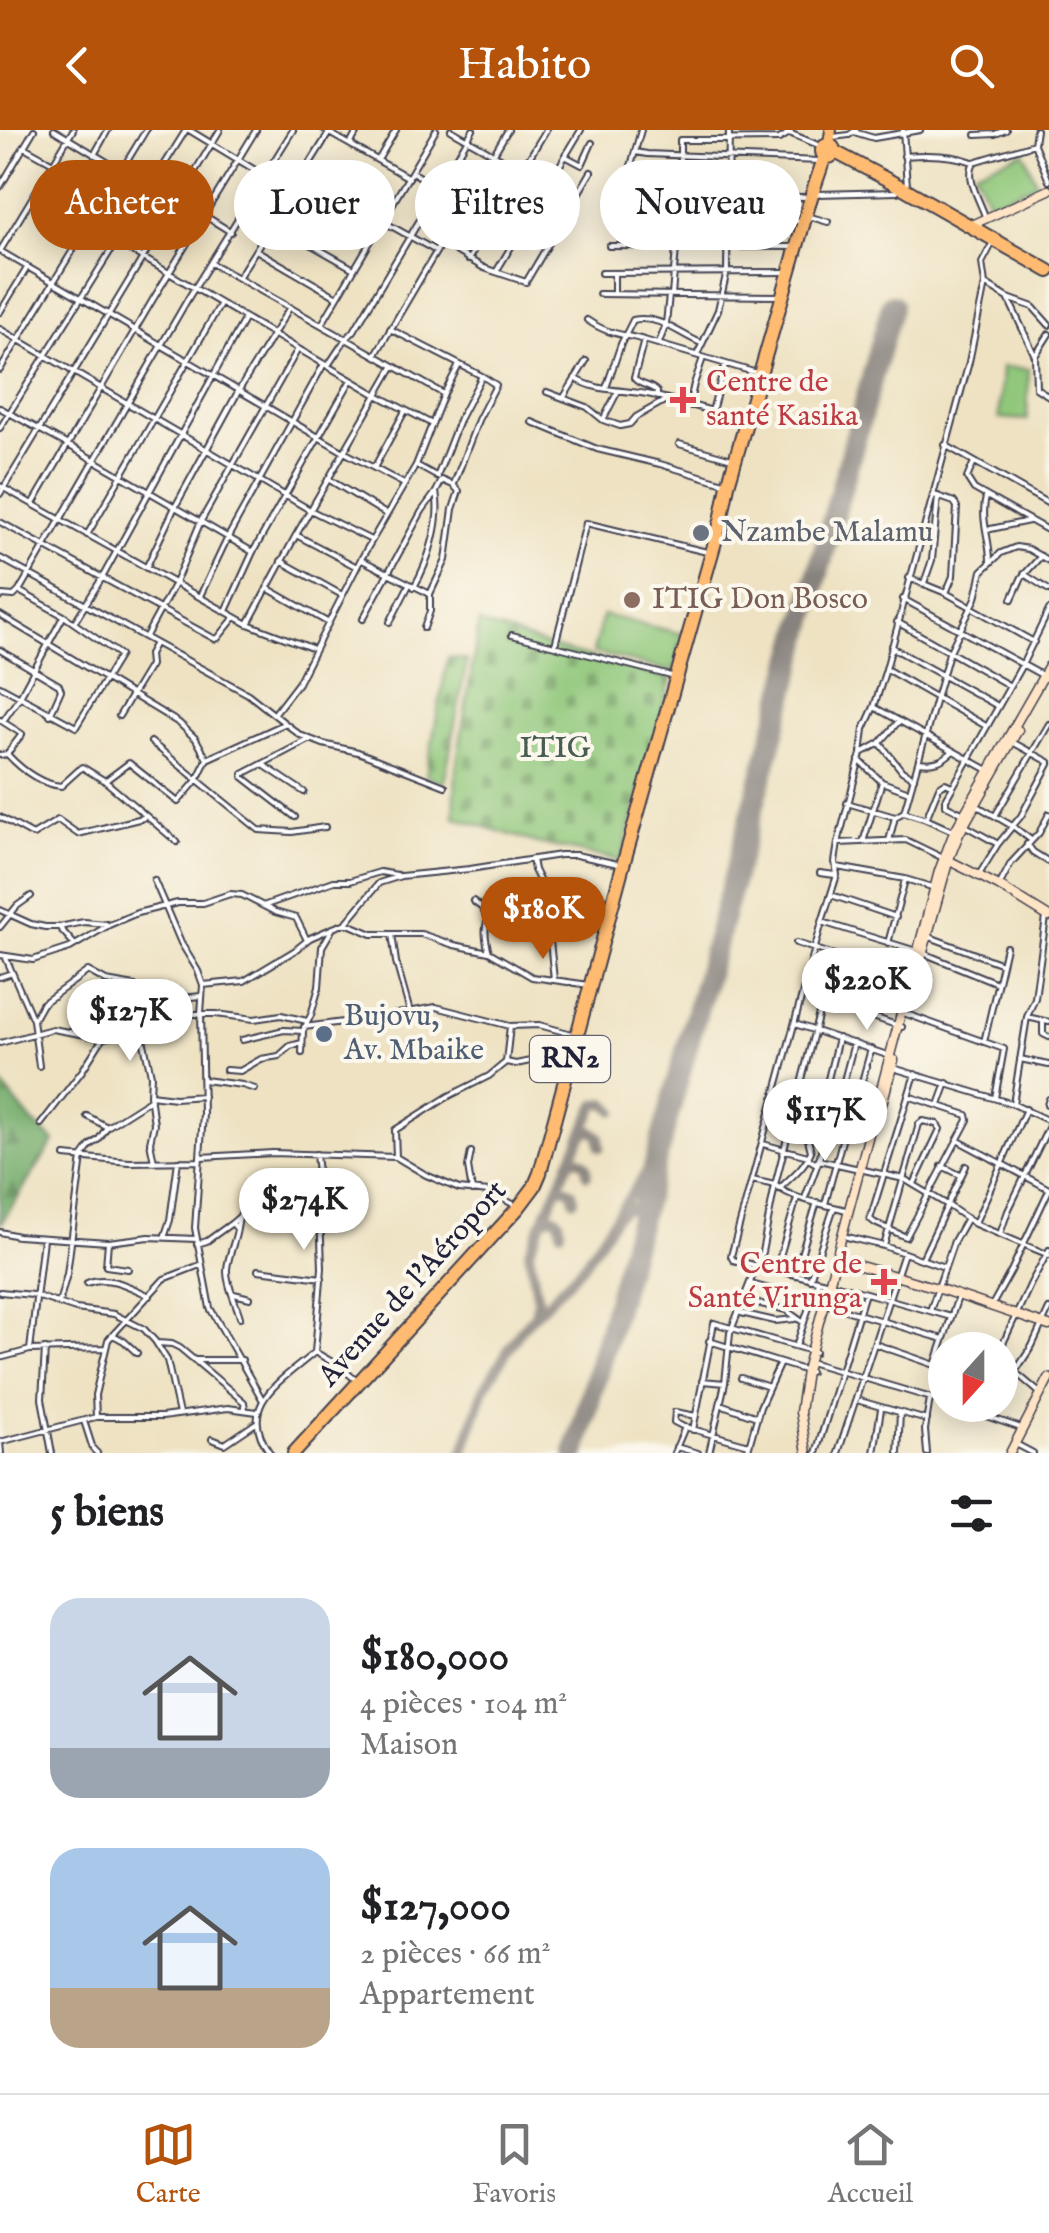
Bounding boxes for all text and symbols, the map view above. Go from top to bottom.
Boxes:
text: Habito [458,37,591,94]
icon: back [50,38,105,93]
icon: search [944,38,999,93]
chip: Acheter [30,160,214,250]
chip: Louer [234,160,395,250]
chip: Filtres [415,160,580,250]
chip: Nouveau [600,160,801,250]
place label: Centre de santé Kasika [706,364,858,436]
marker: Centre de santé Kasika [670,387,696,413]
place label: Nzambe Malamu [721,514,933,552]
marker: Nzambe Malamu [690,522,712,544]
place label: ITIG Don Bosco [652,581,868,619]
marker: ITIG Don Bosco [621,589,643,611]
park label: ITIG [519,730,591,768]
pin: $180K [473,877,613,962]
text: $180K [502,889,584,930]
pin: $220K [797,948,937,1033]
text: $220K [824,960,910,1001]
pin: $127K [60,979,200,1064]
text: $127K [89,991,171,1032]
place label: Bujovu, Av. Mbaike [343,998,484,1070]
marker: Bujovu, Av. Mbaike [313,1023,335,1045]
road number: RN2 [530,1036,610,1082]
pin: $117K [755,1079,895,1164]
text: $117K [785,1091,865,1132]
pin: $274K [234,1168,374,1253]
street label: Avenue de l'Aéroport [310,1173,516,1396]
text: $274K [261,1180,347,1221]
place label: Centre de Santé Virunga [688,1246,862,1318]
marker: Centre de Santé Virunga [871,1269,897,1295]
north arrow [928,1332,1018,1422]
map controls [928,1332,1018,1422]
icon: filters [944,1486,999,1541]
text: 5 biens [50,1487,164,1540]
text: $180,000 [360,1631,509,1684]
icon: home [130,1638,250,1758]
text: 4 pièces · 104 m² [360,1684,568,1725]
text: Maison [360,1725,458,1766]
text: $127,000 [360,1881,511,1934]
icon: home [130,1888,250,2008]
text: 2 pièces · 66 m² [360,1934,551,1975]
text: Appartement [360,1975,535,2016]
tab: Carte [136,2117,201,2212]
tab: Favoris [472,2117,556,2212]
tab: Accueil [828,2117,913,2212]

